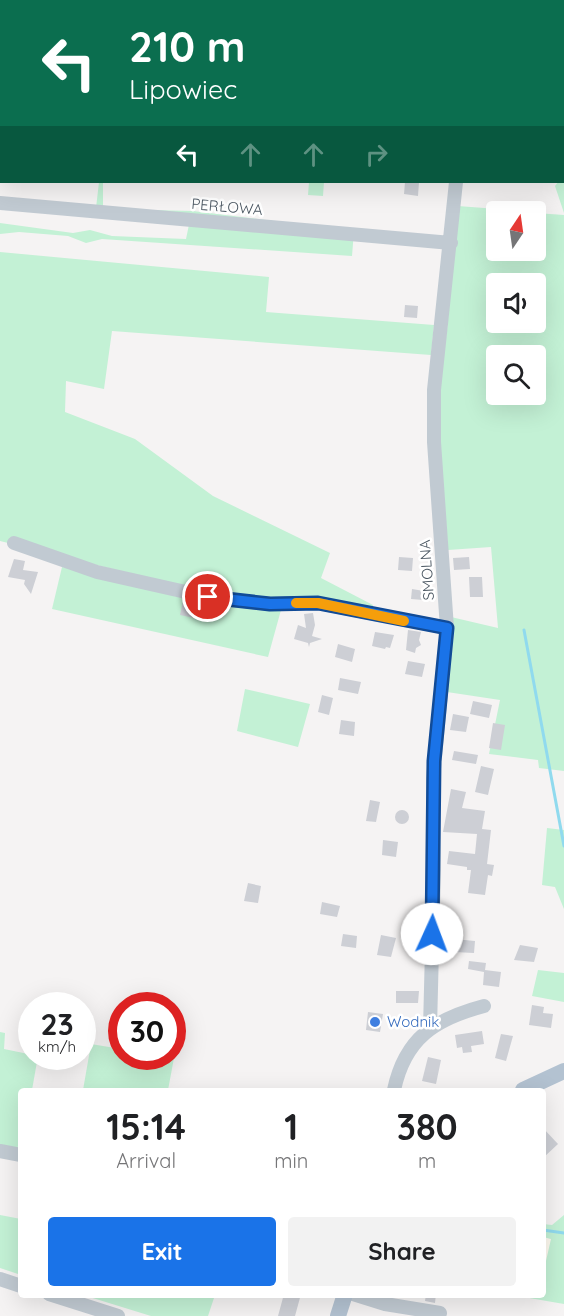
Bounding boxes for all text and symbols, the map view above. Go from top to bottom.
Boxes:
text: 210 m [129,20,246,73]
icon: left [30,24,108,102]
text: Lipowiec [129,72,237,106]
icon: left [171,138,204,171]
icon: ahead [234,138,267,171]
icon: ahead [297,138,330,171]
icon: right [360,138,393,171]
street label: PERŁOWA [191,194,264,219]
north arrow [486,201,546,261]
map controls [486,201,546,405]
button: sound [486,273,546,333]
button: search [486,345,546,405]
street label: SMOLNA [415,539,438,601]
pin [182,571,233,622]
icon: arrive [191,580,224,613]
position arrow [400,902,464,966]
speed limit sign: 30 [108,992,186,1070]
text: 23 [40,1005,74,1043]
place label: Wodnik [387,1012,439,1031]
marker: Wodnik [368,1015,382,1029]
text: km/h [38,1037,76,1056]
text: 15:14 [106,1104,186,1149]
text: 1 [284,1104,298,1149]
text: 380 [397,1104,458,1149]
text: Arrival [116,1148,176,1173]
text: min [274,1148,308,1173]
text: m [418,1148,436,1173]
button: Exit [48,1217,276,1286]
button: Share [288,1217,516,1286]

